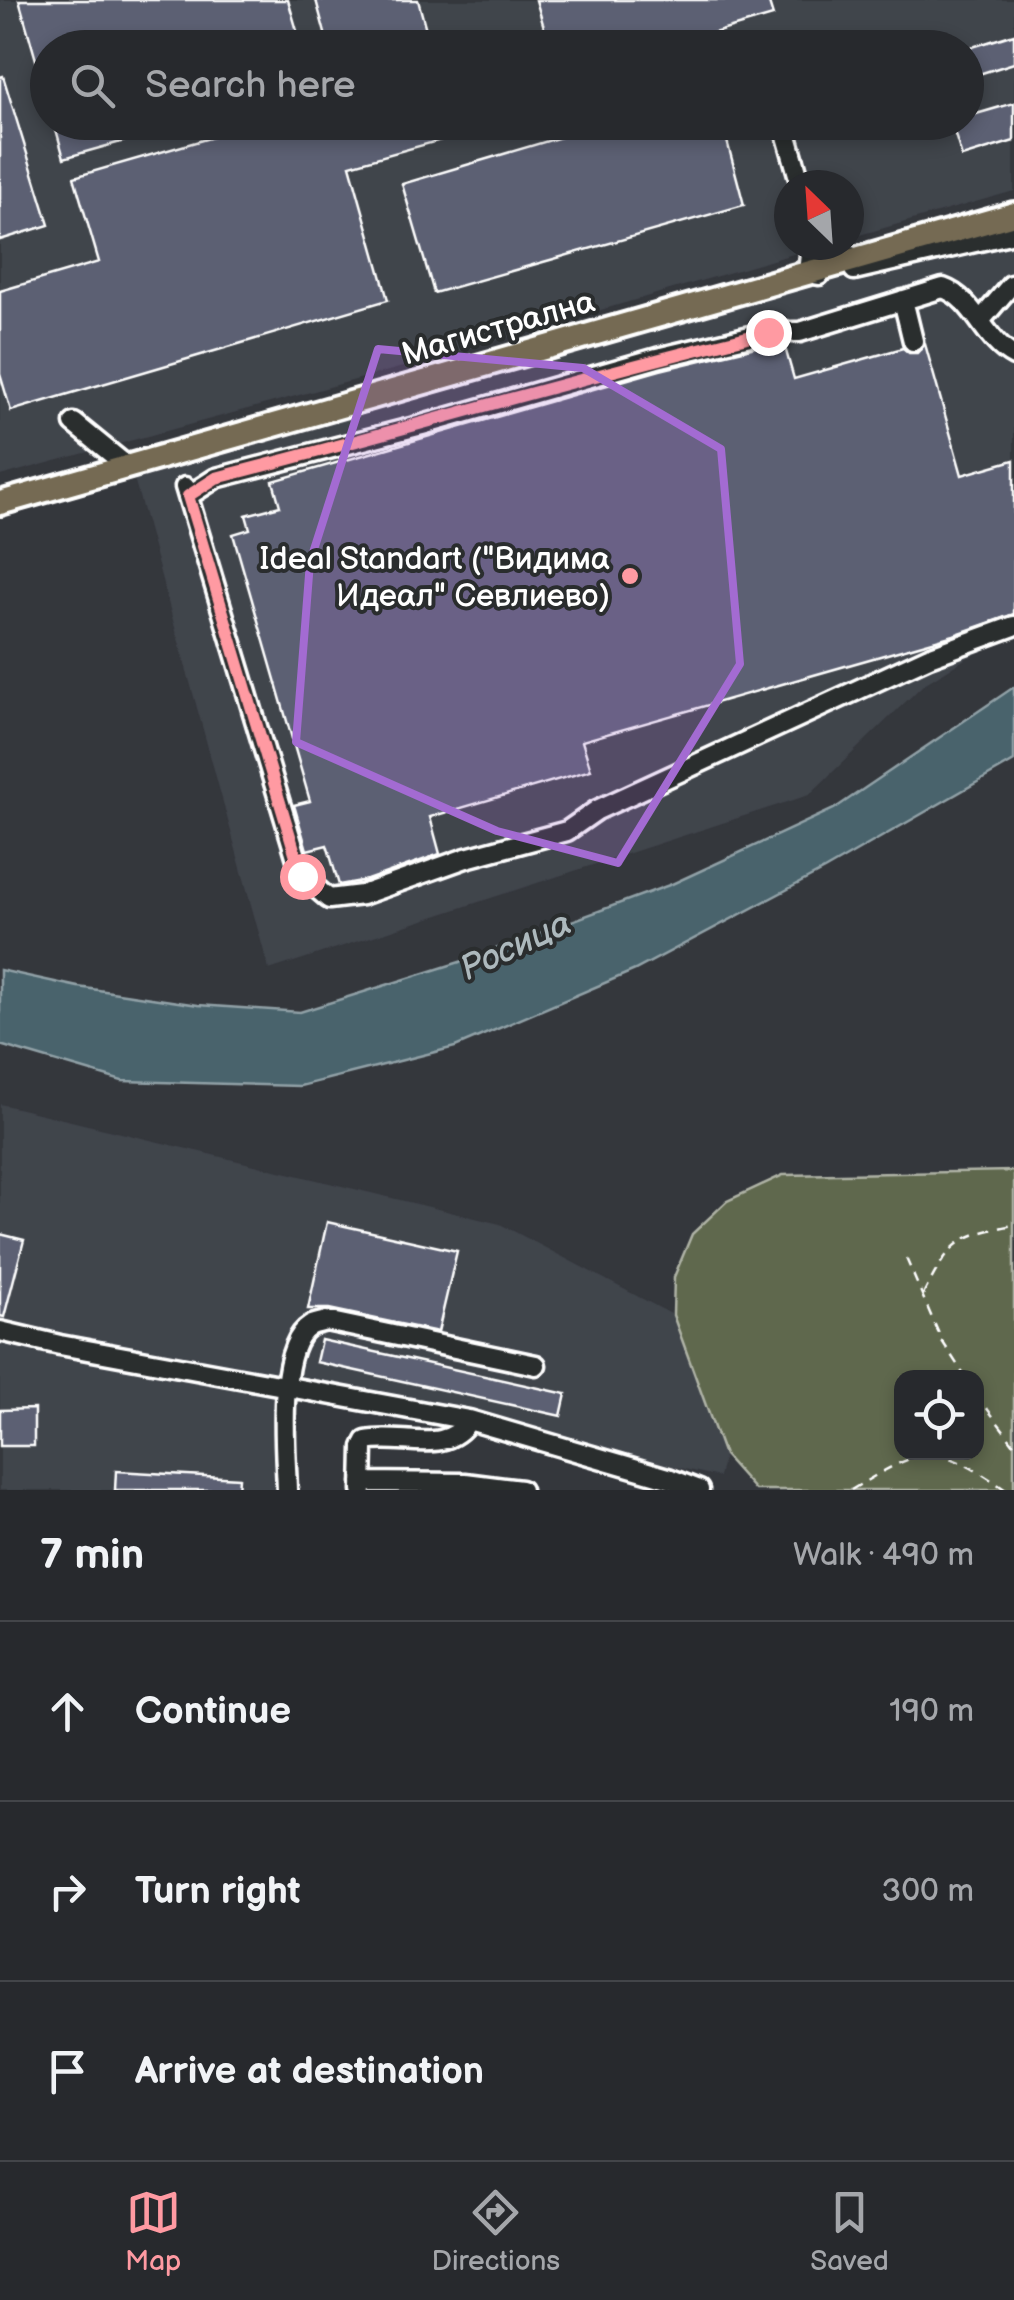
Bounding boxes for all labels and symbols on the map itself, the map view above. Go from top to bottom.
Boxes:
north arrow [774,170,864,260]
street label: Магистрална [397,282,599,375]
route end [746,310,792,356]
place label: Ideal Standart ("Видима Идеал" Севлиево) [259,540,610,616]
marker: Ideal Standart ("Видима Идеал" Севлиево) [619,565,641,587]
route start [280,854,326,900]
water label: Росица [453,902,578,991]

